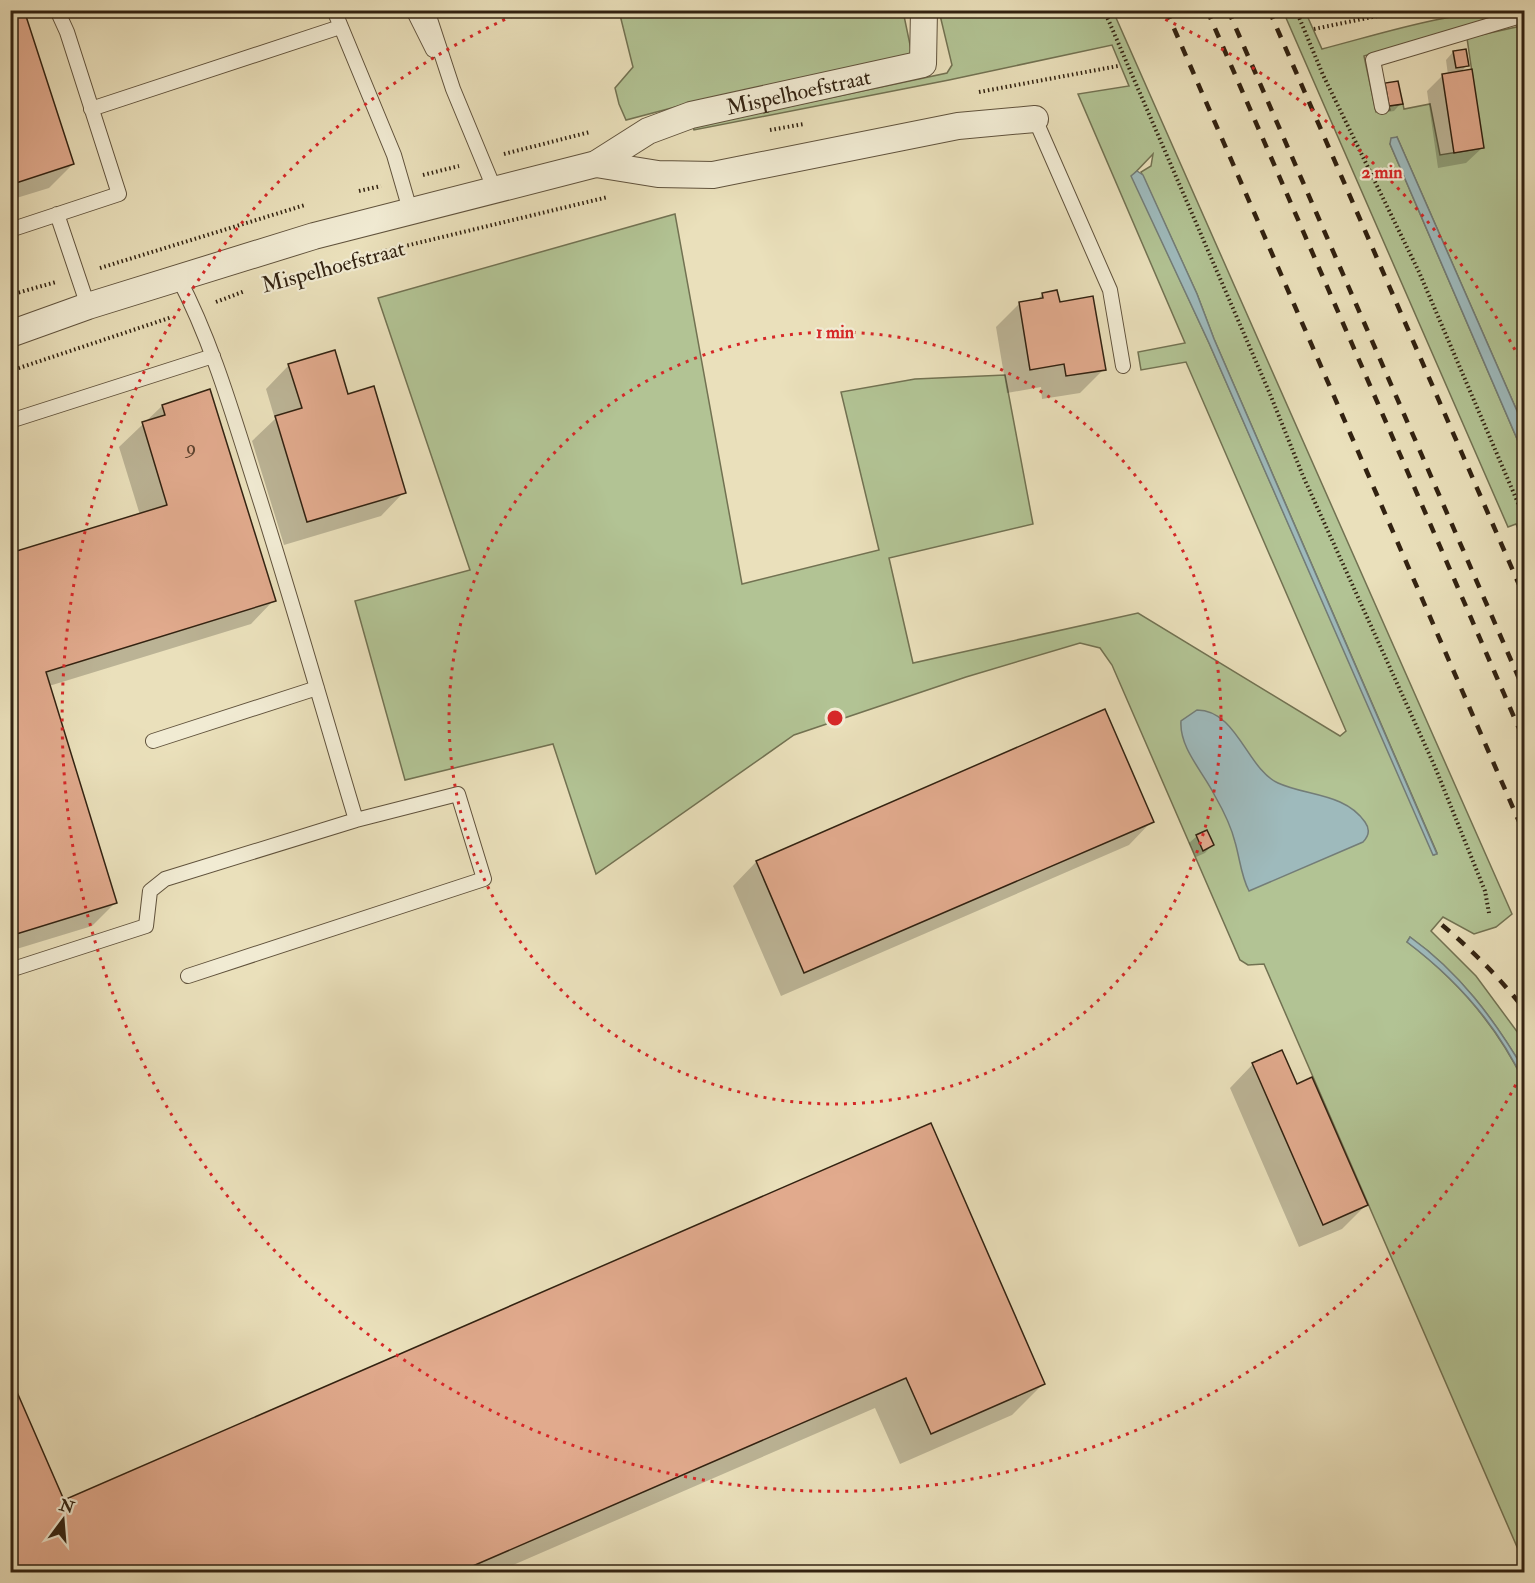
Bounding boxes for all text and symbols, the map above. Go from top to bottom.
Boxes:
street label: Mispelhoefstraat [724,63,874,122]
text: 2 min [1362,161,1403,184]
street label: Mispelhoefstraat [259,234,408,301]
text: 1 min [816,321,855,344]
house number: 9 [184,435,196,460]
centre of rings [825,708,845,728]
north arrow [33,1490,93,1550]
text: N [56,1495,77,1518]

